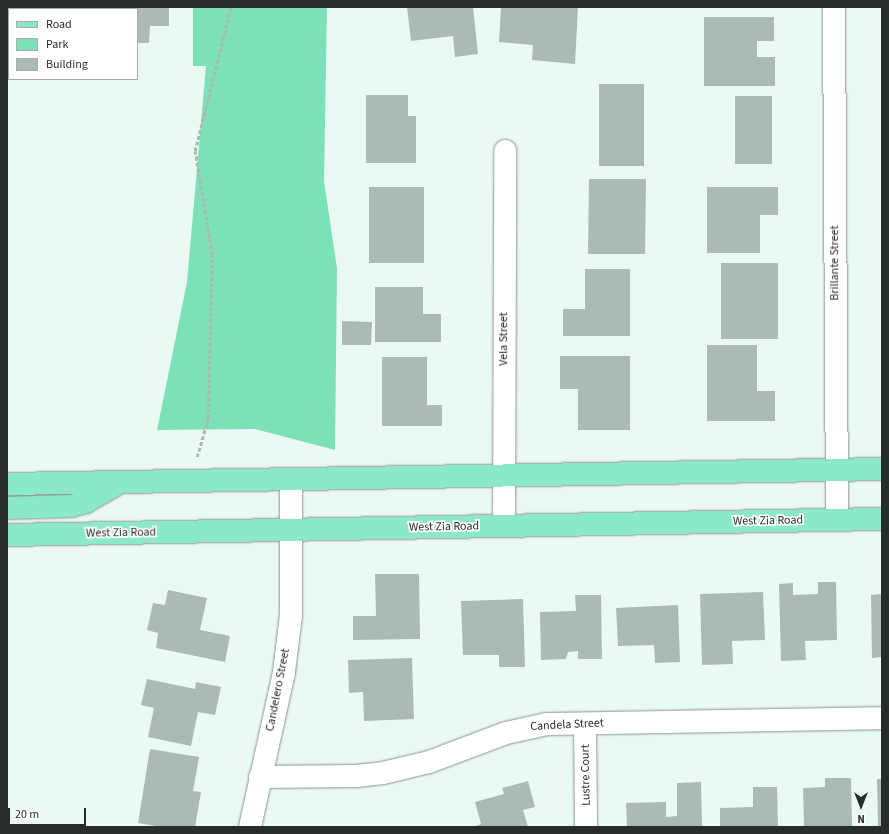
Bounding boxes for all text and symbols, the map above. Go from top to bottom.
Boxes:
legend [8,8,138,80]
text: Road [46,16,72,33]
text: Park [46,36,68,53]
text: Building [46,56,88,73]
street label: Brillante Street [828,225,842,301]
street label: Vela Street [497,312,511,366]
street label: West Zia Road [733,513,803,529]
street label: West Zia Road [409,519,479,535]
street label: West Zia Road [86,525,156,541]
street label: Candelero Street [263,647,293,733]
street label: Candela Street [530,716,604,734]
street label: Lustre Court [578,744,594,806]
north arrow [841,786,881,826]
scale bar [10,800,88,826]
text: 20 m [15,806,39,823]
text: N [857,811,865,826]

